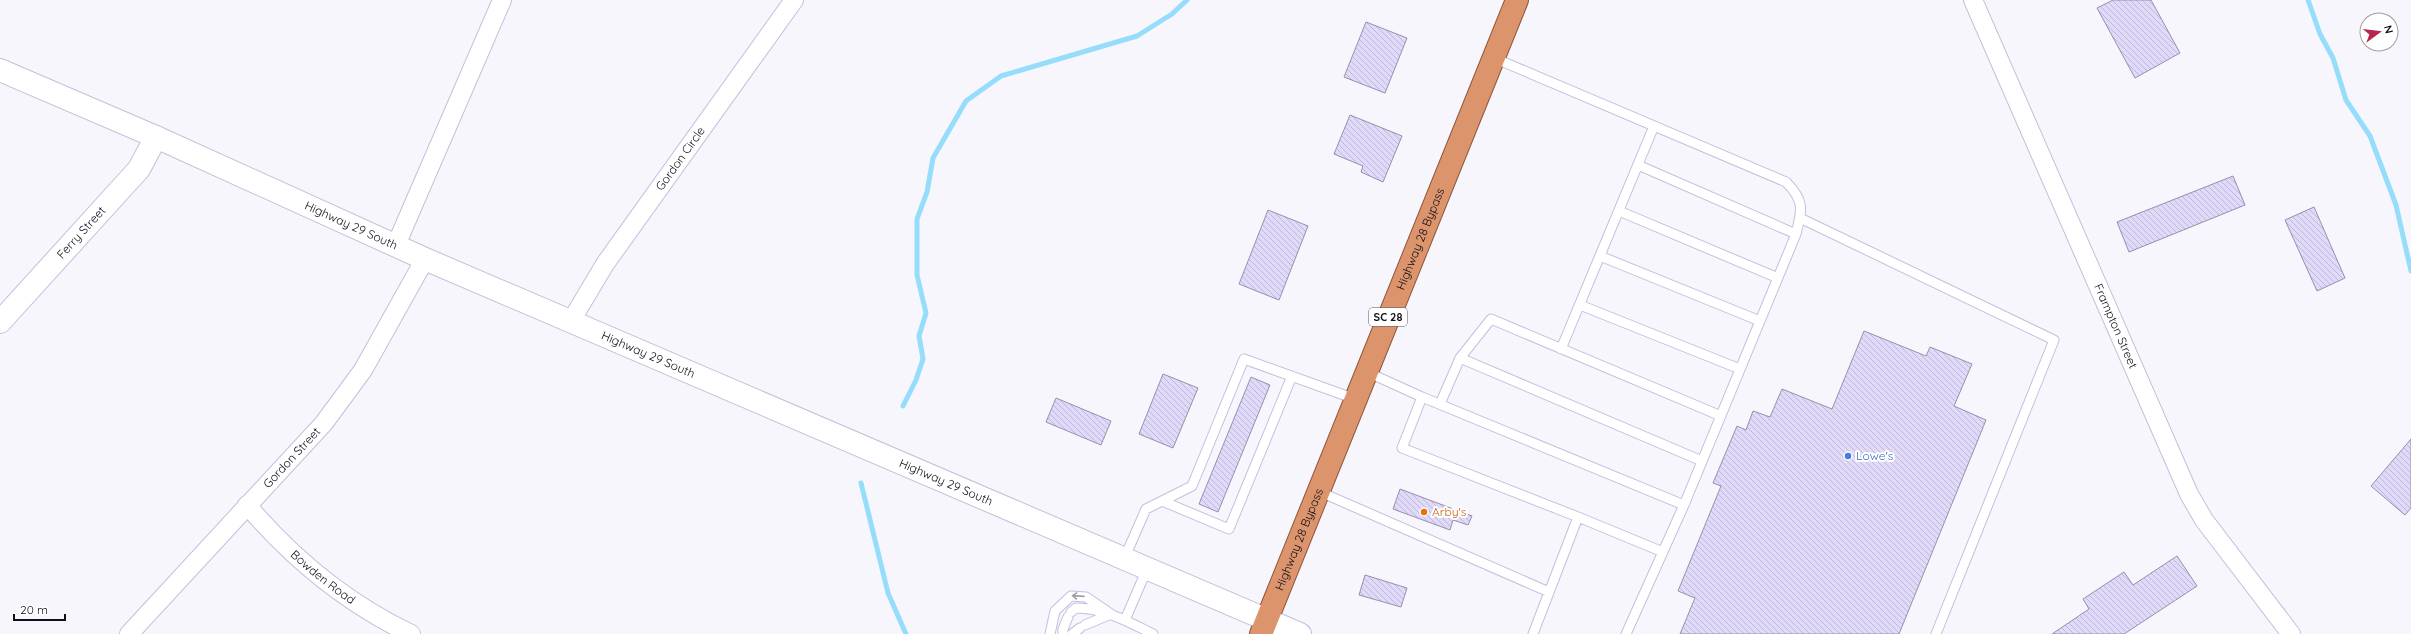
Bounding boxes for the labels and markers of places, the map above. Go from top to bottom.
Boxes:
place label: Lowe's [1856,448,1894,463]
marker: Lowe's [1843,451,1853,461]
place label: Arby's [1432,504,1467,519]
marker: Arby's [1419,507,1429,517]

